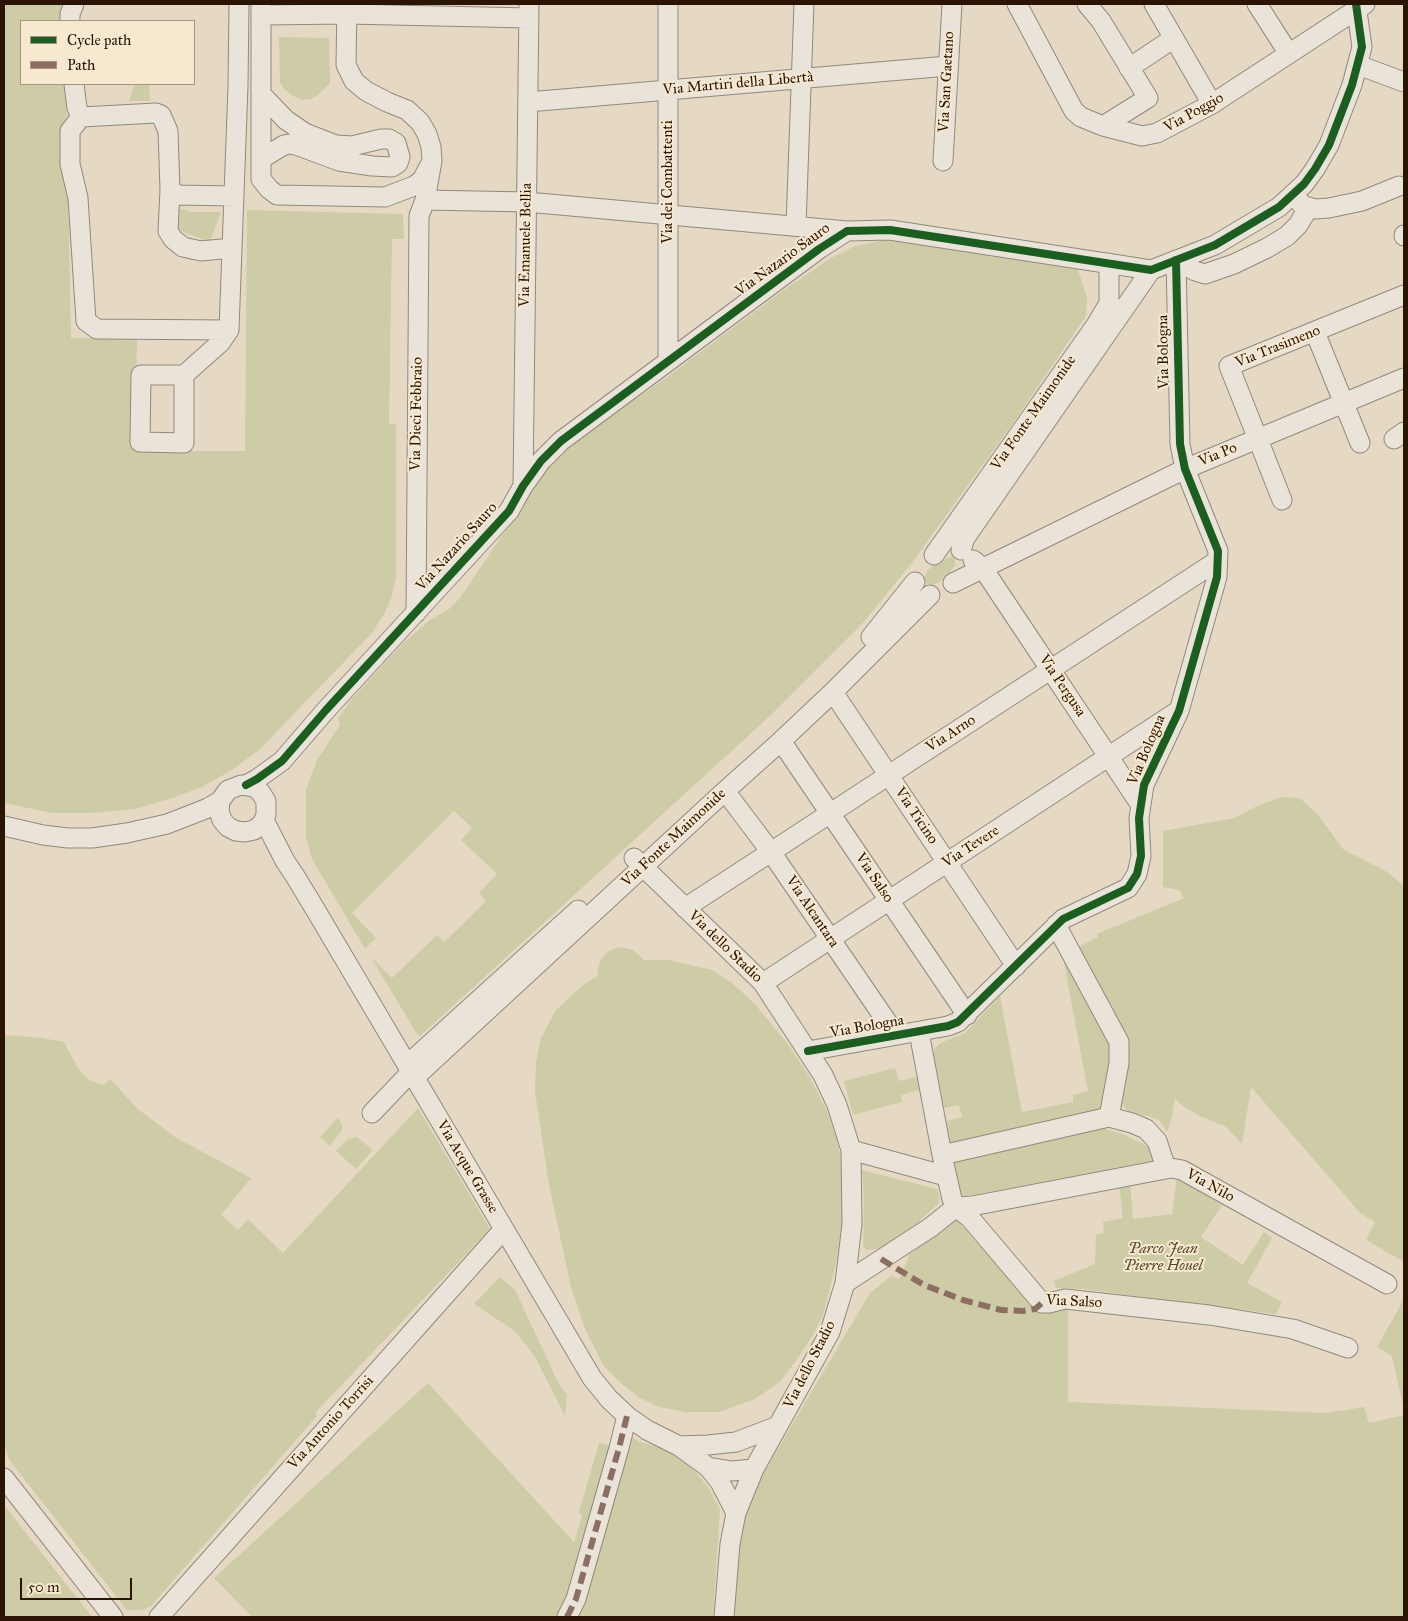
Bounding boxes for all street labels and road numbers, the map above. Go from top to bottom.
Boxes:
street label: Via San Gaetano [935,31,959,133]
street label: Via Martiri della Libertà [662,68,814,100]
street label: Via Poggio [1161,89,1227,137]
street label: Via dei Combattenti [659,120,677,244]
street label: Via Emanuele Bellia [516,183,536,307]
street label: Via Nazario Sauro [732,220,834,300]
street label: Via Bologna [1154,314,1174,390]
street label: Via Trasimeno [1233,322,1323,372]
street label: Via Fonte Maimonide [988,352,1080,474]
street label: Via Dieci Febbraio [407,357,427,471]
street label: Via Po [1196,439,1240,471]
street label: Via Nazario Sauro [413,499,501,595]
street label: Via Pergusa [1035,651,1089,721]
street label: Via Arno [923,711,979,757]
street label: Via Bologna [1124,712,1170,788]
street label: Via Ticino [890,784,942,848]
street label: Via Fonte Maimonide [618,785,730,891]
street label: Via Tevere [939,822,1003,872]
street label: Via Salso [851,850,897,906]
street label: Via Alcantara [781,873,843,951]
street label: Via dello Stadio [684,907,766,987]
street label: Via Bologna [829,1012,905,1042]
street label: Via Acque Grasse [432,1117,502,1217]
street label: Via Nilo [1183,1165,1237,1207]
street label: Via Salso [1045,1292,1103,1312]
street label: Via dello Stadio [780,1318,840,1412]
street label: Via Antonio Torrisi [284,1372,378,1474]

